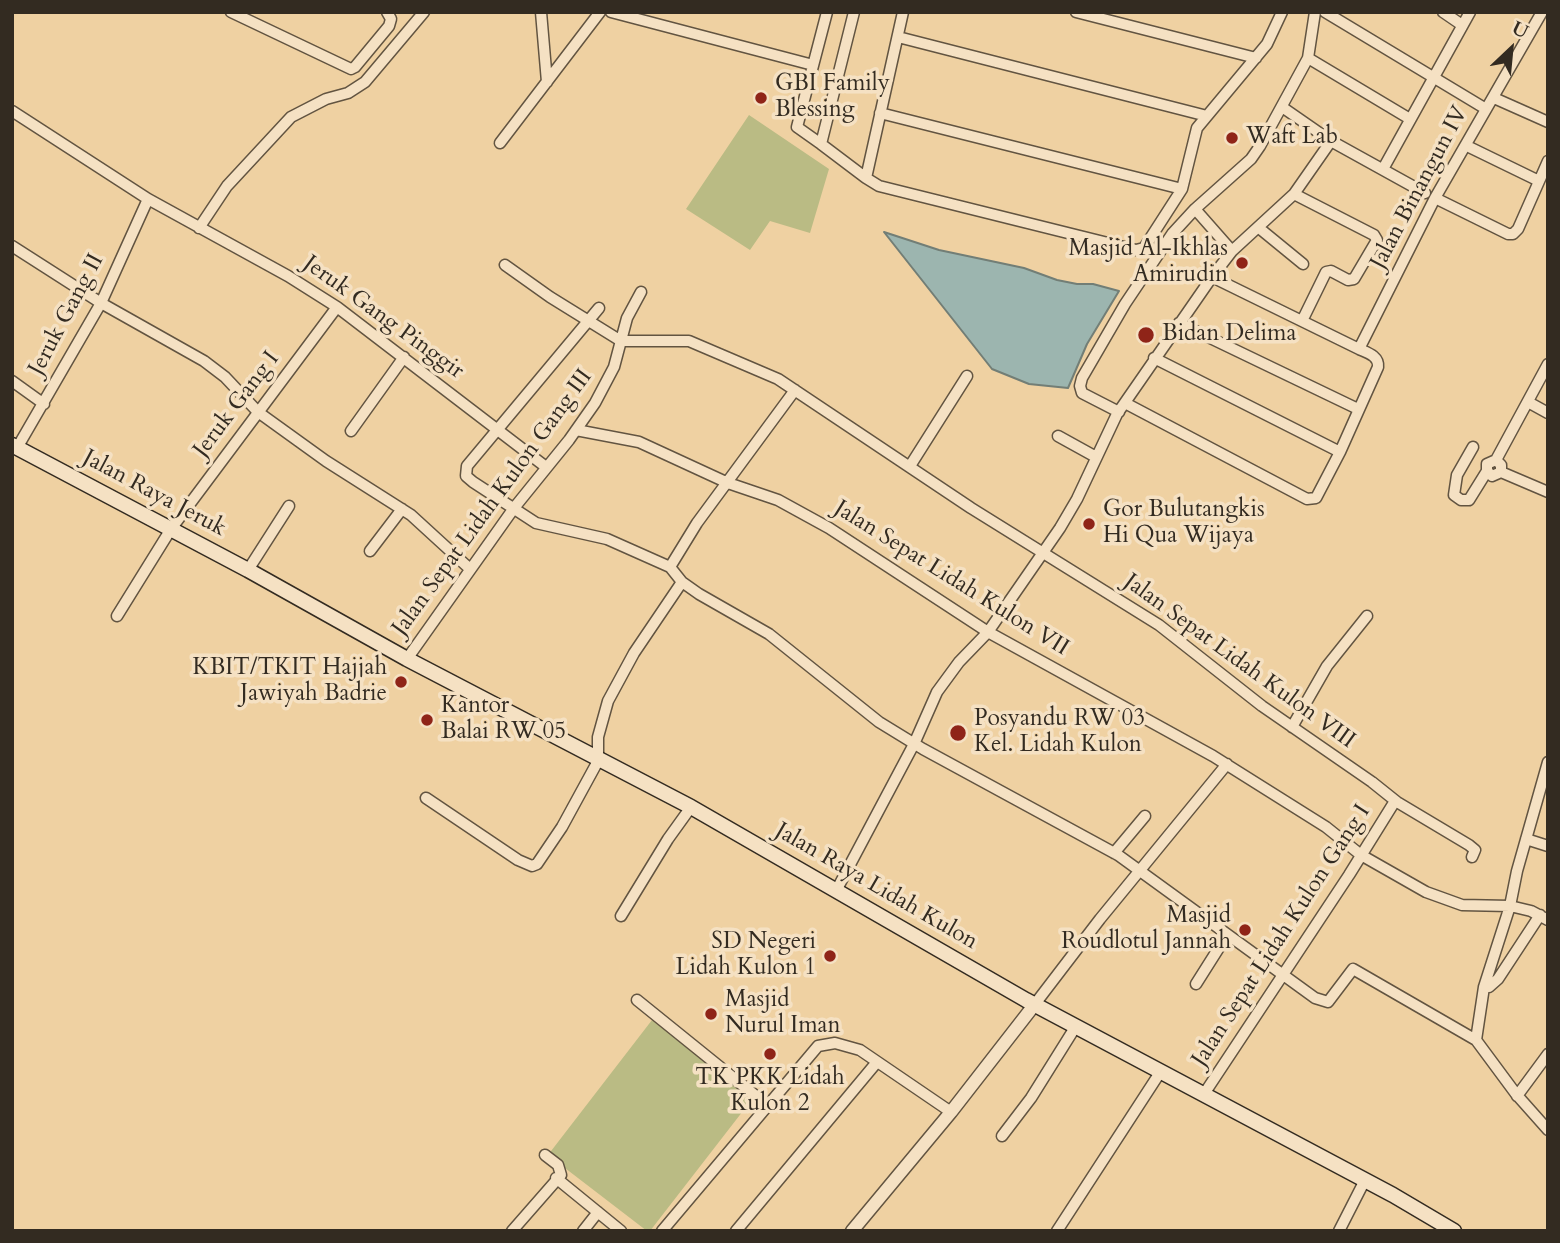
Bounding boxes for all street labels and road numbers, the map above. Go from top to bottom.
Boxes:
street label: Jalan Binangun IV [1365,102,1475,274]
street label: Jeruk Gang II [23,249,111,381]
street label: Jeruk Gang Pinggir [297,250,469,386]
street label: Jeruk Gang I [188,346,286,464]
street label: Jalan Sepat Lidah Kulon Gang III [387,364,599,642]
street label: Jalan Raya Jeruk [78,445,230,543]
street label: Jalan Sepat Lidah Kulon VII [829,495,1073,663]
street label: Jalan Sepat Lidah Kulon VIII [1118,569,1360,755]
street label: Jalan Sepat Lidah Kulon Gang I [1187,800,1377,1072]
street label: Jalan Raya Lidah Kulon [770,818,982,956]

